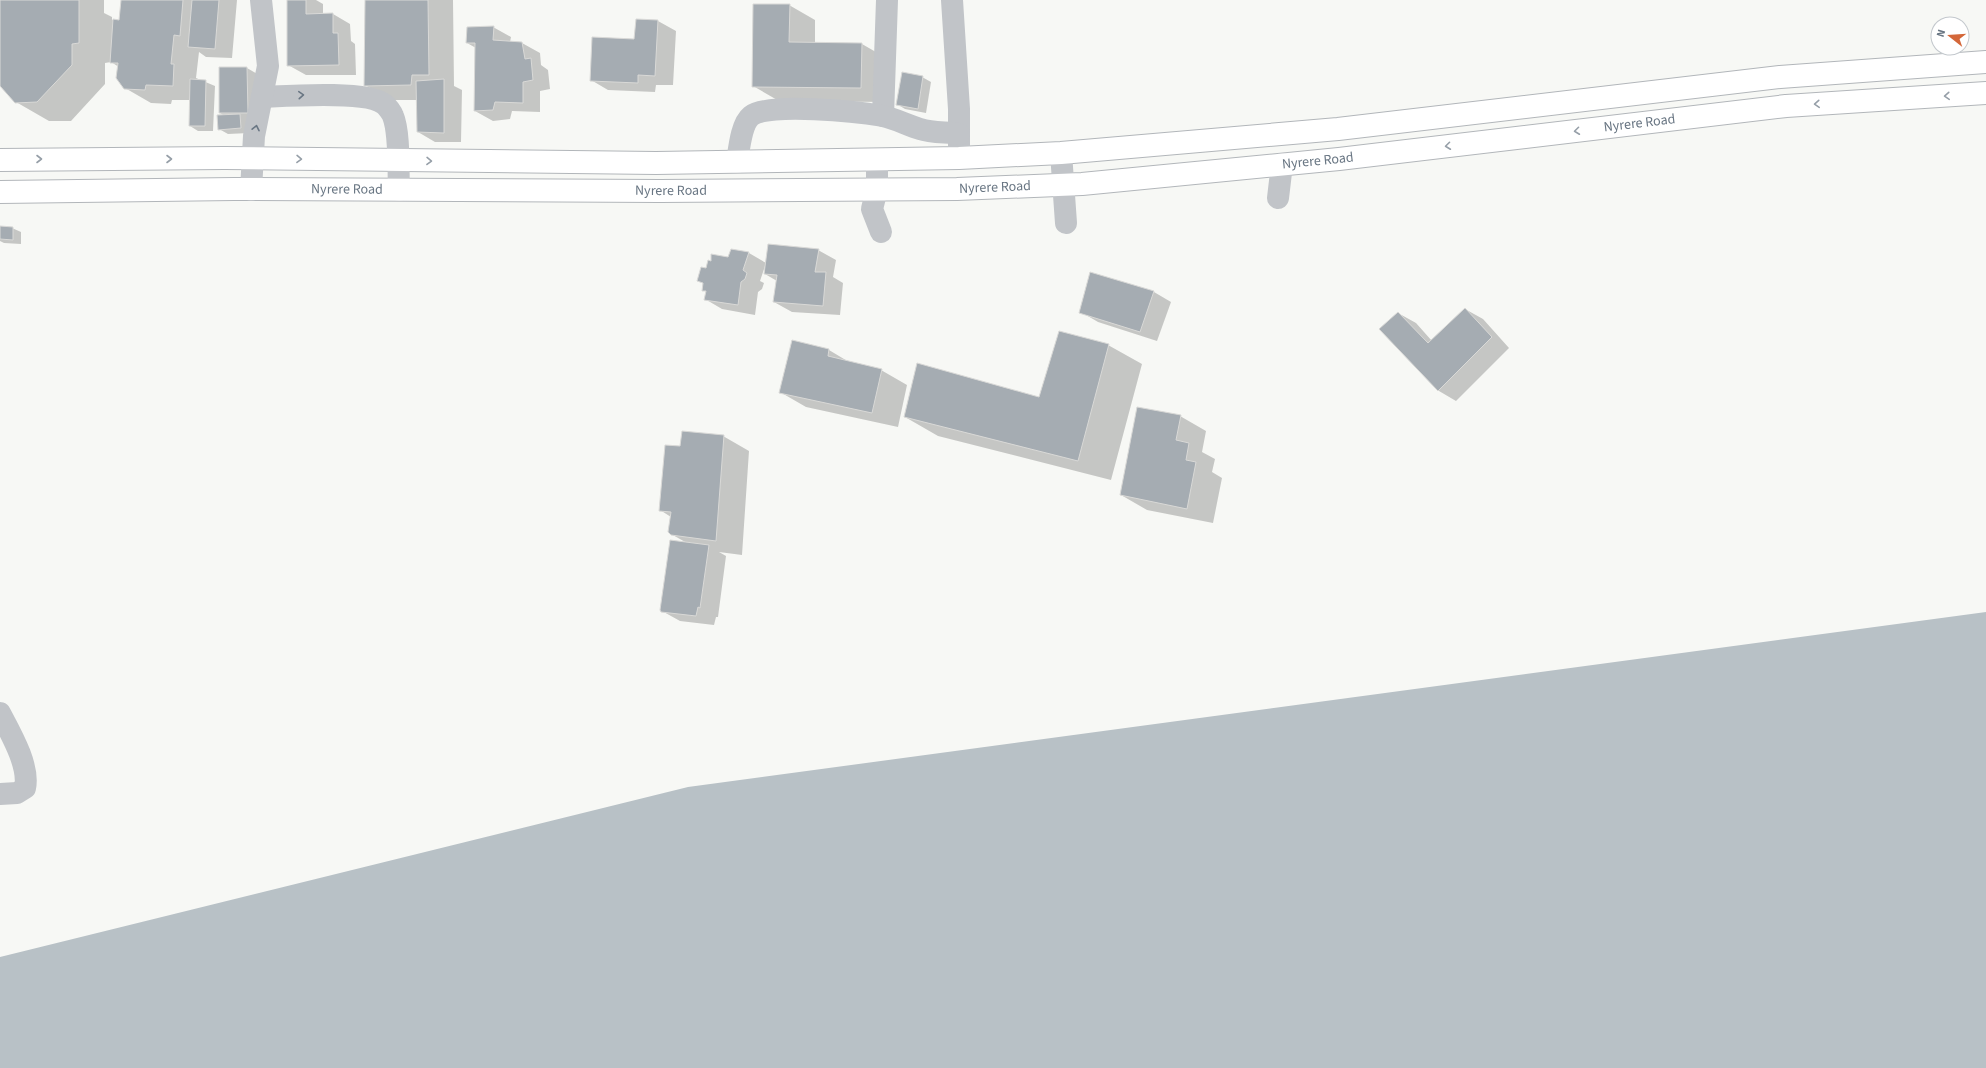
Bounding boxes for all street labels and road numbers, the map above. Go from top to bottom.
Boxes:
street label: Nyrere Road [1603,109,1676,138]
street label: Nyrere Road [1281,147,1355,174]
street label: Nyrere Road [959,176,1031,199]
street label: Nyrere Road [311,179,383,200]
street label: Nyrere Road [635,181,707,201]

